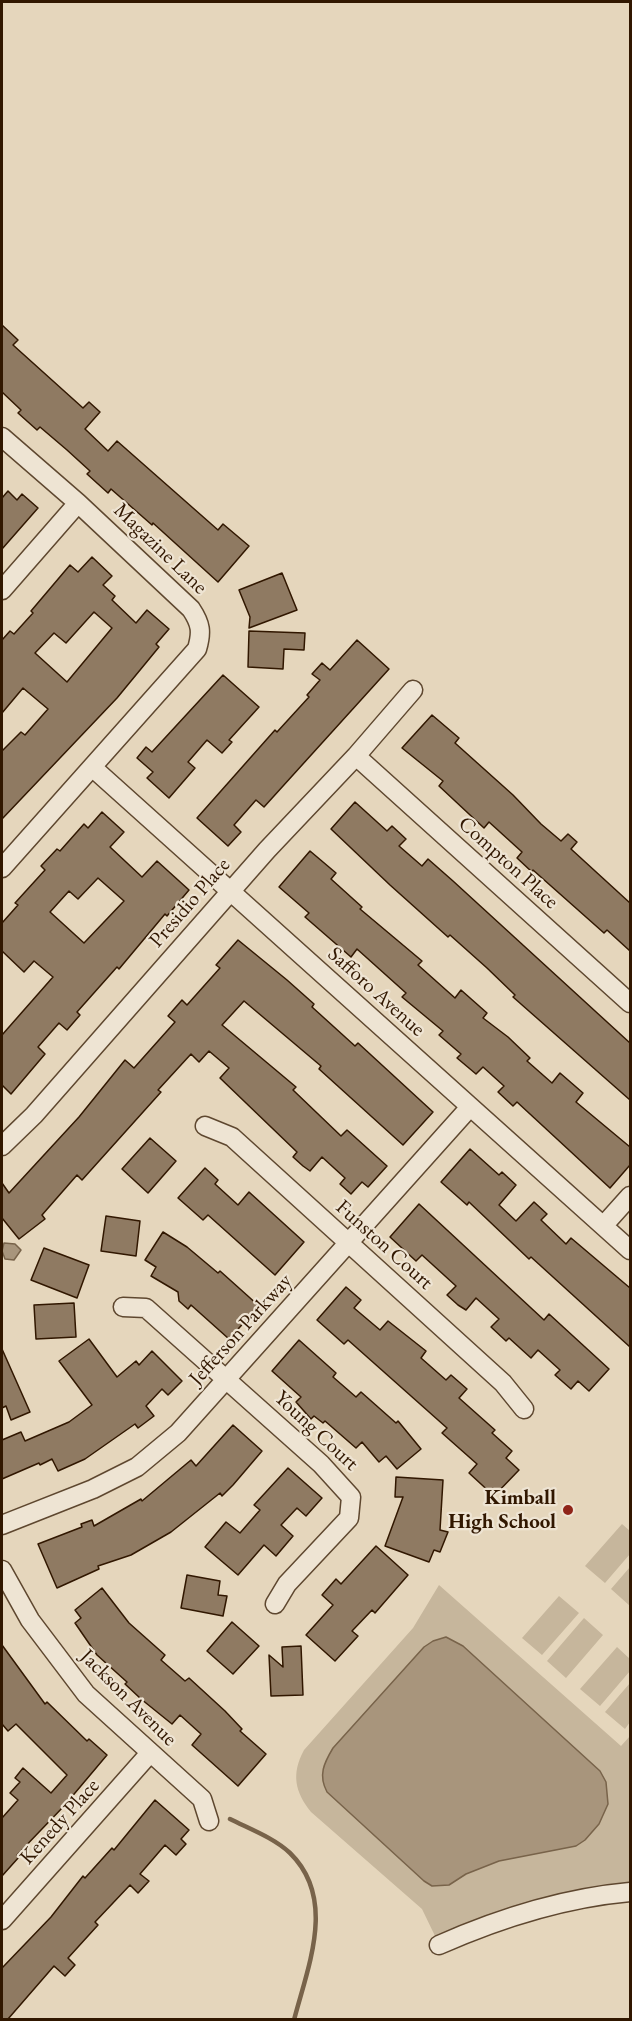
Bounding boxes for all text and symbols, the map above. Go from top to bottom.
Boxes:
street label: Magazine Lane [108,498,212,600]
street label: Compton Place [453,811,563,915]
street label: Presidio Place [144,853,236,953]
street label: Safforo Avenue [322,942,430,1042]
street label: Funston Court [330,1195,438,1295]
street label: Jefferson Parkway [184,1269,298,1391]
street label: Young Court [269,1386,363,1476]
place label: Kimball High School [448,1485,556,1535]
marker: Kimball High School [561,1503,575,1517]
street label: Jackson Avenue [74,1644,182,1752]
street label: Kenedy Place [15,1774,105,1870]

